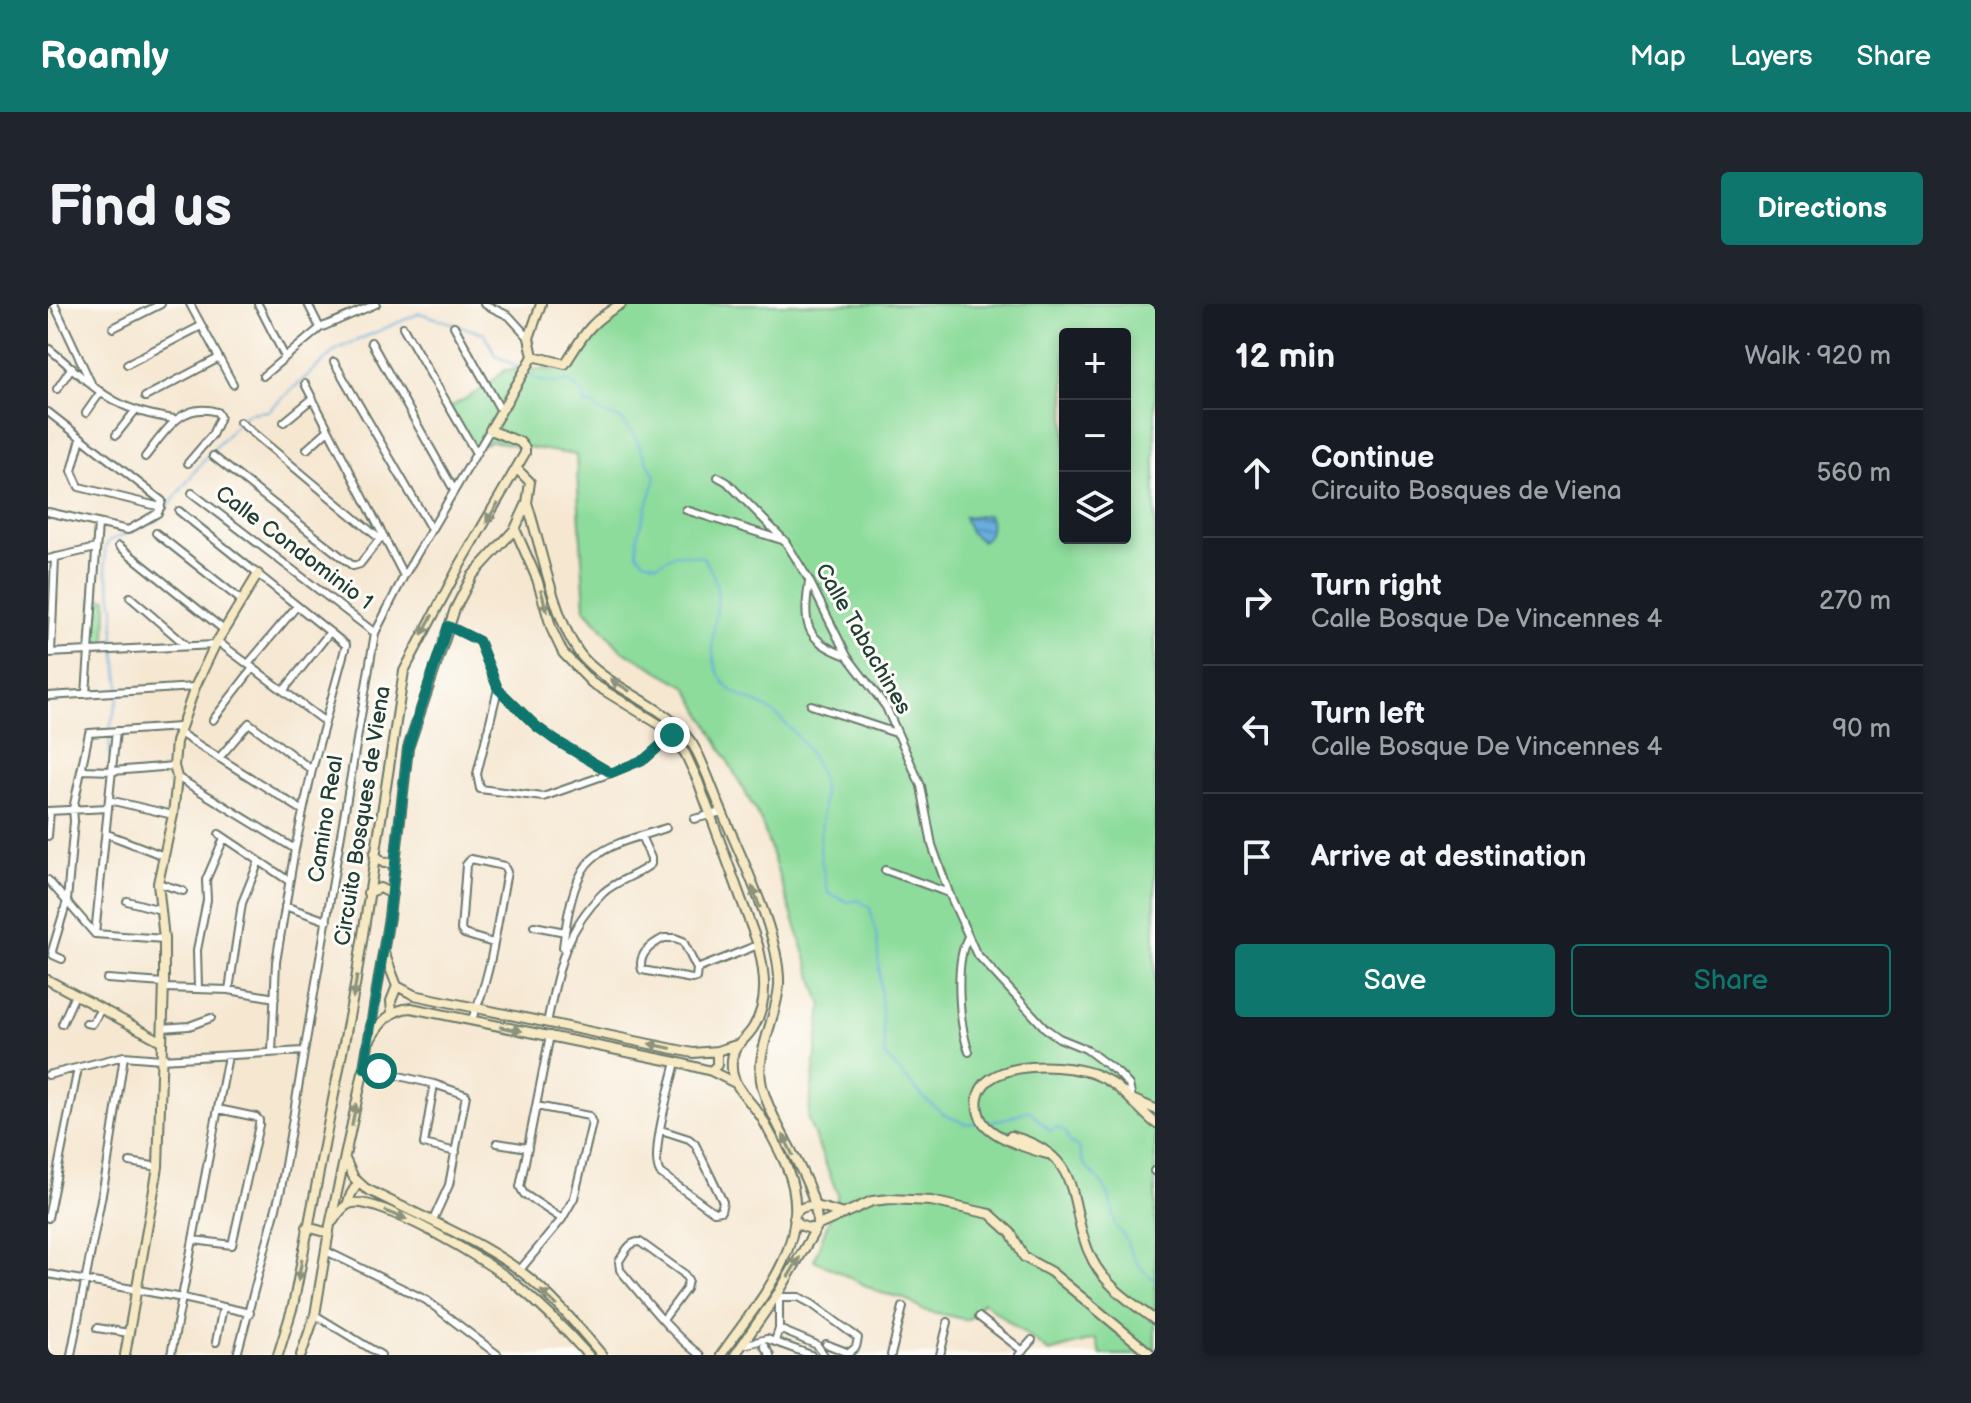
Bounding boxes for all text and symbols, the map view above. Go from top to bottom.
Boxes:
text: Roamly [40,34,169,79]
text: Map [1630,40,1686,73]
text: Layers [1730,40,1813,73]
text: Share [1857,40,1931,73]
button: Directions [1721,172,1923,245]
text: Find us [48,175,232,242]
map controls [1059,328,1131,544]
button: + [1059,328,1131,400]
text: 12 min [1235,336,1335,377]
text: Walk · 920 m [1744,341,1891,372]
button: − [1059,400,1131,472]
text: Continue [1311,440,1434,476]
icon: ahead [1235,451,1279,495]
text: 560 m [1816,458,1891,489]
button: layers [1059,472,1131,544]
text: Circuito Bosques de Viena [1311,476,1622,507]
street label: Calle Condominio 1 [210,480,378,616]
one-way arrow [485,502,499,524]
street label: Calle Tabachines [809,559,917,719]
text: Turn right [1311,568,1442,604]
icon: right [1235,579,1279,623]
text: 270 m [1819,586,1891,617]
one-way arrow [538,590,551,614]
text: Calle Bosque De Vincennes 4 [1311,604,1662,635]
one-way arrow [421,614,435,636]
one-way arrow [609,679,631,693]
street label: Circuito Bosques de Viena [329,684,397,948]
text: Turn left [1311,696,1425,732]
icon: left [1235,707,1279,751]
text: 90 m [1832,714,1891,745]
route end [654,717,690,753]
text: Calle Bosque De Vincennes 4 [1311,732,1662,763]
street label: Camino Real [303,754,349,884]
icon: arrive [1235,835,1279,879]
text: Arrive at destination [1311,839,1587,875]
one-way arrow [749,884,762,908]
button: Save [1235,944,1555,1017]
button: Share [1571,944,1891,1017]
one-way arrow [348,975,360,1000]
one-way arrow [499,1023,524,1035]
one-way arrow [648,1039,673,1052]
route start [361,1053,397,1089]
one-way arrow [349,1103,361,1128]
one-way arrow [781,1134,795,1157]
one-way arrow [384,1209,408,1222]
one-way arrow [787,1256,801,1278]
one-way arrow [293,1258,305,1283]
one-way arrow [540,1289,559,1307]

